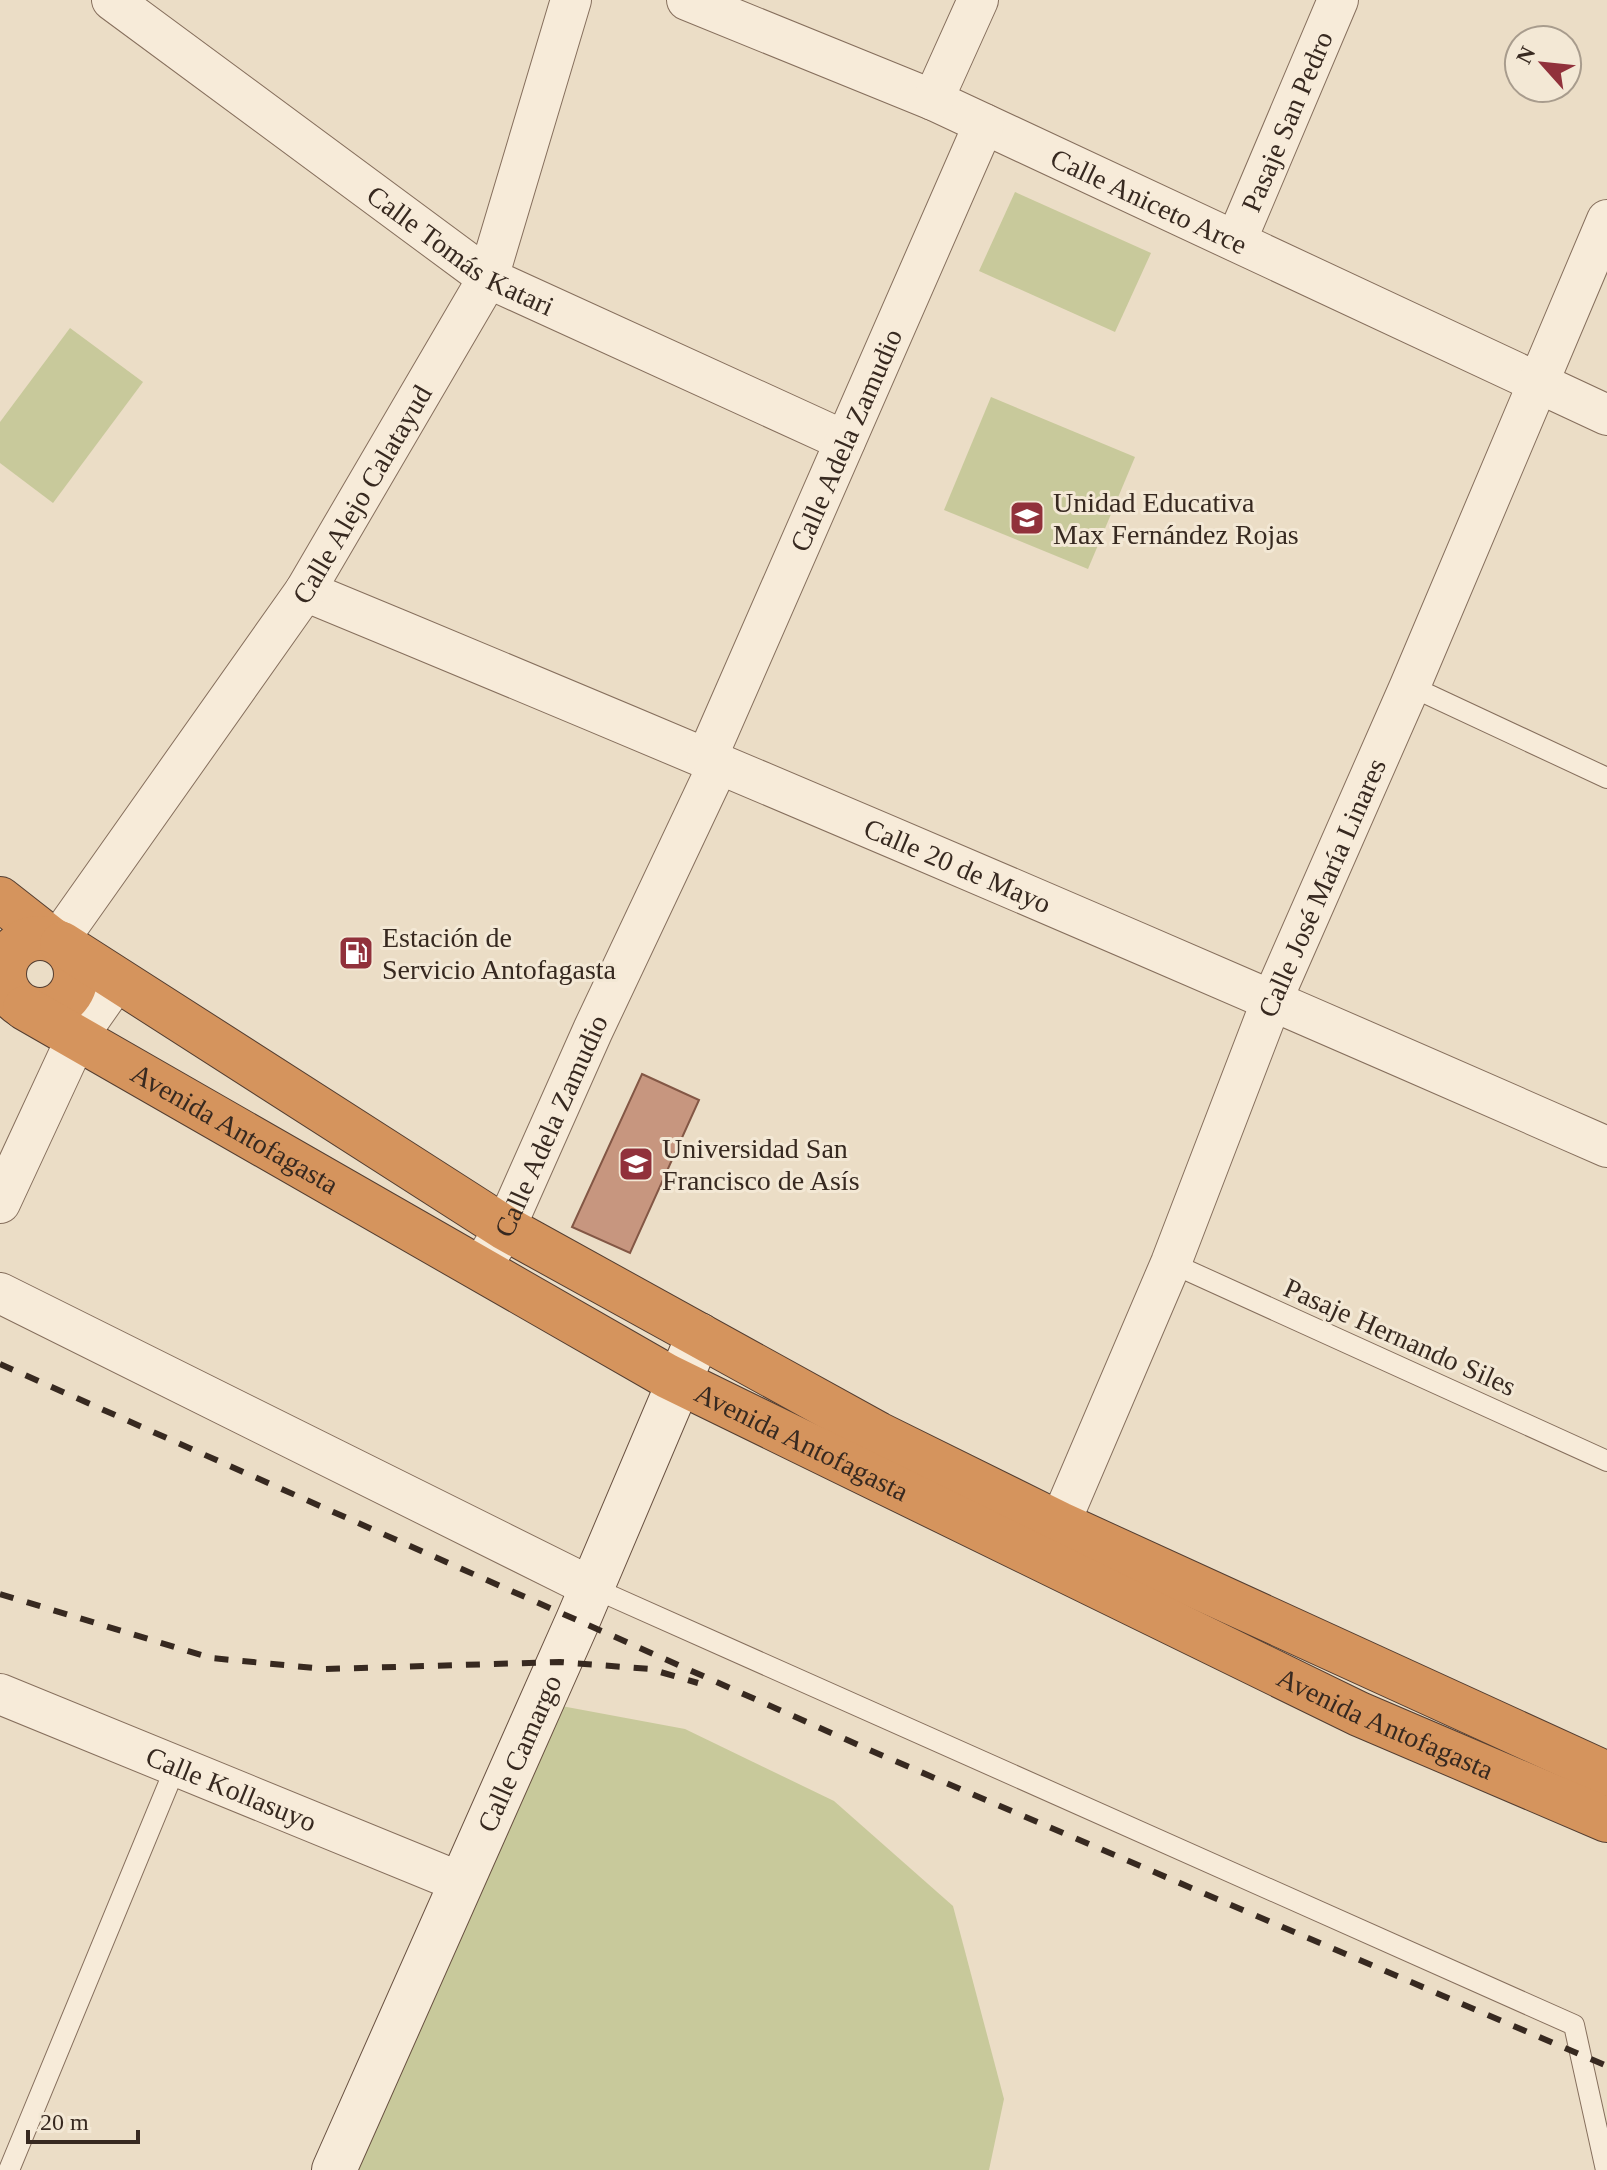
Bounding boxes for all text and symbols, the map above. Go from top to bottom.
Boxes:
north arrow [1503,24,1583,104]
street label: Pasaje San Pedro [1235,26,1339,216]
text: N [1511,42,1540,68]
street label: Calle Aniceto Arce [1046,142,1252,260]
street label: Calle Tomás Katari [361,179,559,322]
street label: Calle Adela Zamudio [783,324,908,556]
street label: Calle Alejo Calatayud [286,380,437,609]
place label: Unidad Educativa Max Fernández Rojas [1053,487,1299,550]
school or university icon: Unidad Educativa Max Fernández Rojas [1008,499,1046,537]
street label: Calle José María Linares [1252,753,1392,1021]
street label: Calle 20 de Mayo [860,812,1056,919]
place label: Estación de Servicio Antofagasta [382,922,617,985]
fuel station icon: Estación de Servicio Antofagasta [337,934,375,972]
street label: Calle Adela Zamudio [488,1010,613,1241]
street label: Avenida Antofagasta [126,1057,344,1200]
place label: Universidad San Francisco de Asís [662,1133,860,1196]
school or university icon: Universidad San Francisco de Asís [617,1145,655,1183]
street label: Pasaje Hernando Siles [1279,1272,1521,1402]
street label: Avenida Antofagasta [690,1377,914,1507]
street label: Avenida Antofagasta [1272,1661,1499,1785]
street label: Calle Camargo [471,1670,567,1836]
street label: Calle Kollasuyo [142,1740,321,1837]
scale bar [28,2094,138,2144]
text: 20 m [40,2109,89,2135]

